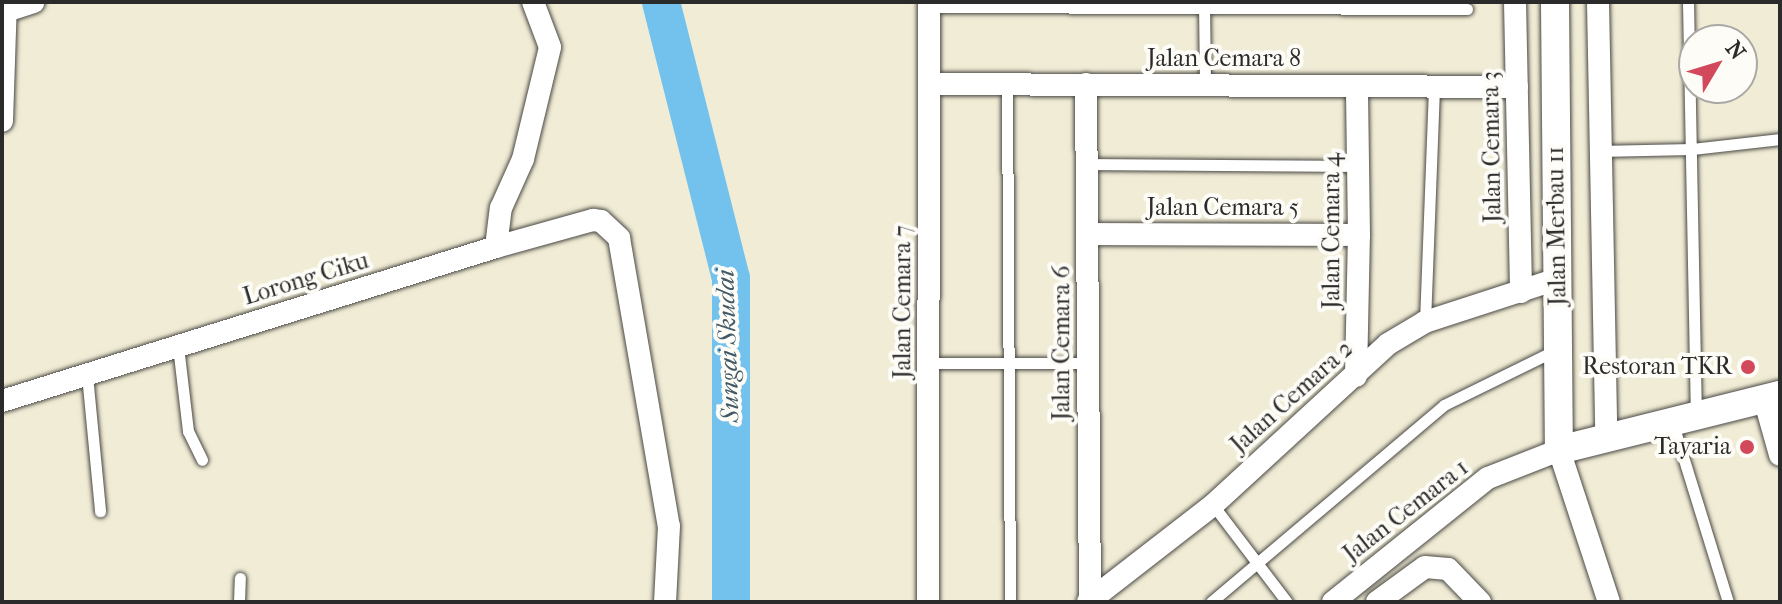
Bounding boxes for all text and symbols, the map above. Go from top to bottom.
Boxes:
north arrow [1678,24,1758,104]
text: N [1720,36,1751,65]
street label: Jalan Cemara 8 [1147,45,1301,73]
street label: Jalan Cemara 3 [1476,71,1508,223]
street label: Jalan Merbau 11 [1541,146,1573,306]
street label: Jalan Cemara 4 [1318,153,1346,309]
street label: Jalan Cemara 5 [1147,194,1299,222]
street label: Jalan Cemara 7 [889,225,917,379]
street label: Lorong Ciku [240,246,372,312]
street label: Jalan Cemara 6 [1048,266,1076,420]
water label: Sungai Skudai [710,269,746,423]
street label: Jalan Cemara 2 [1225,335,1359,459]
place label: Restoran TKR [1582,353,1732,381]
marker: Restoran TKR [1739,358,1757,376]
place label: Tayaria [1654,433,1731,461]
marker: Tayaria [1738,438,1756,456]
street label: Jalan Cemara 1 [1338,453,1474,569]

